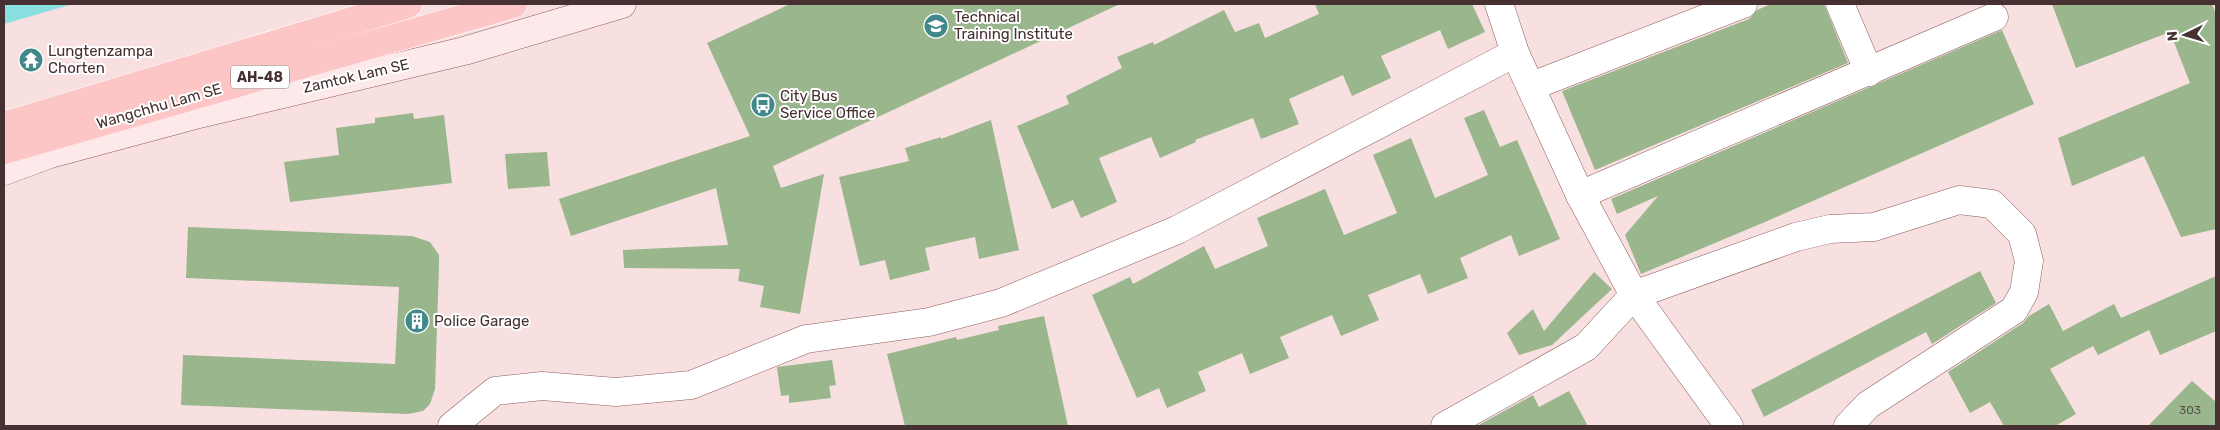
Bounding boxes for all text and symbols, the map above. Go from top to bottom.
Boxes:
place label: Technical Training Institute [954,8,1073,43]
north arrow [2160,10,2210,60]
school or university icon: Technical Training Institute [923,13,949,39]
text: N [2164,30,2181,42]
place label: Lungtenzampa Chorten [48,42,153,77]
temple icon: Lungtenzampa Chorten [18,47,44,73]
street label: Zamtok Lam SE [301,55,411,97]
road number: AH-48 [231,66,289,88]
street label: Wangchhu Lam SE [94,80,224,132]
place label: City Bus Service Office [780,87,875,122]
bus stop icon: City Bus Service Office [750,92,776,118]
building icon: Police Garage [404,308,430,334]
place label: Police Garage [434,312,529,330]
house number: 303 [2179,403,2201,417]

